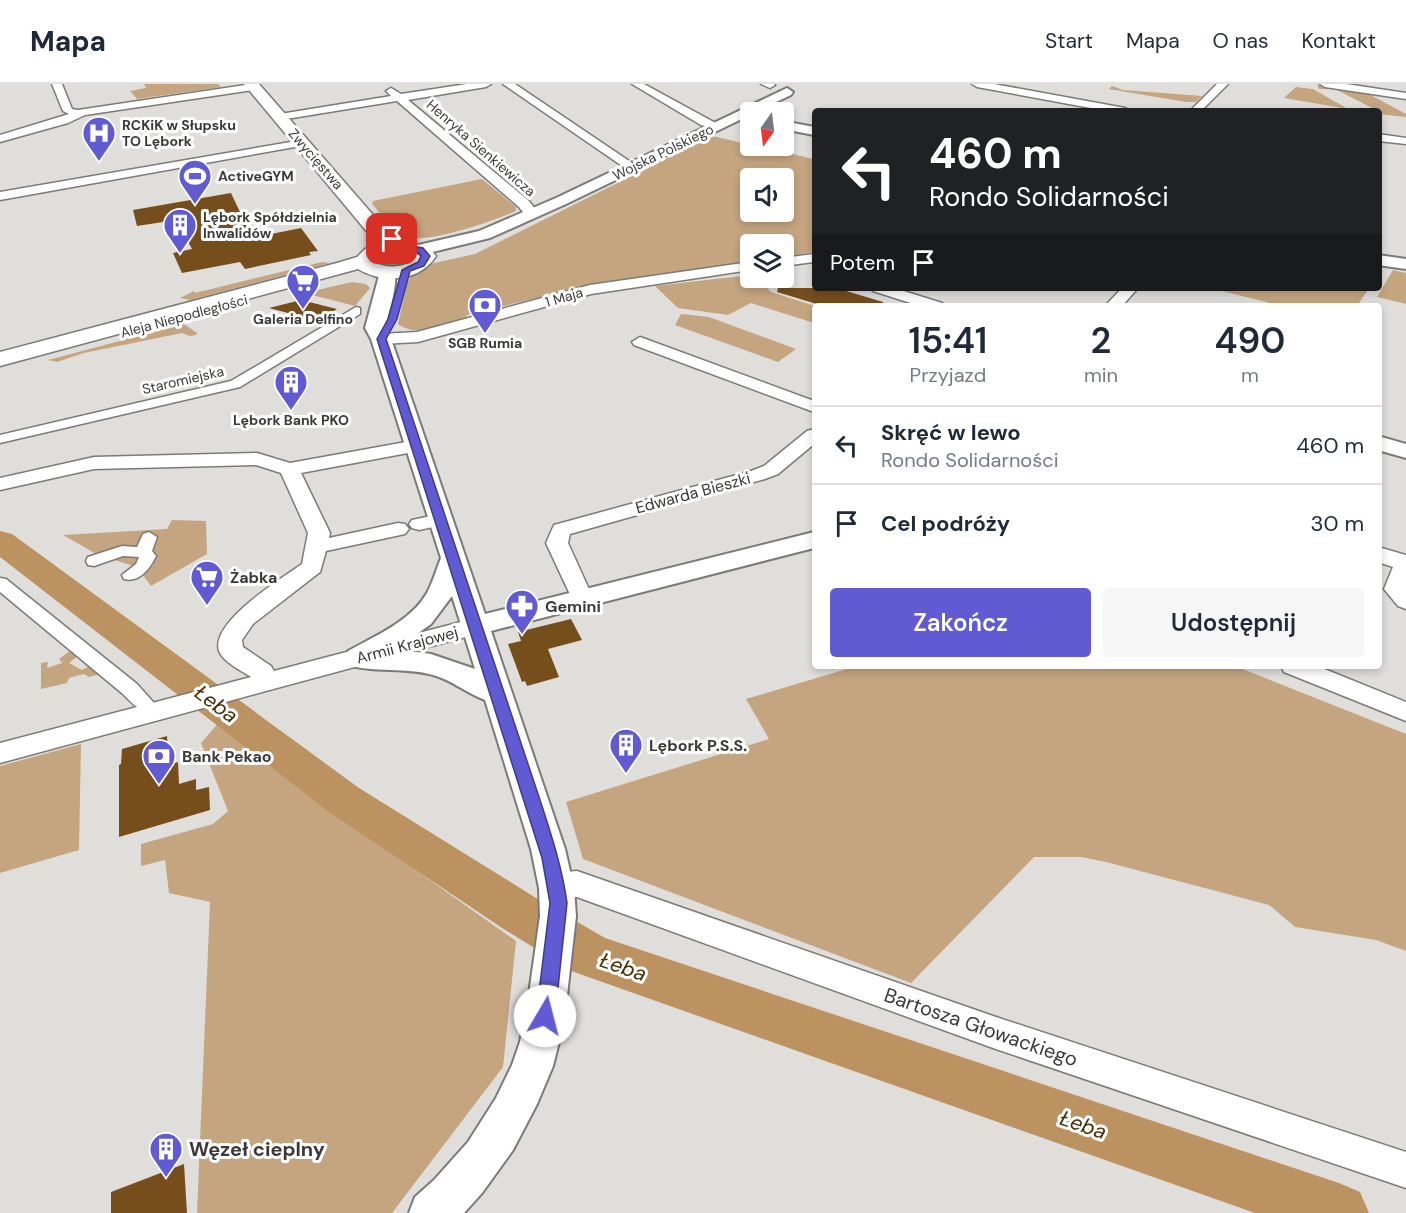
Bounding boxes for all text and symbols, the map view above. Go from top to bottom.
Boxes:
text: Mapa [30,23,106,60]
text: Start [1045,27,1093,55]
text: Mapa [1126,27,1180,55]
text: O nas [1213,27,1268,55]
text: Kontakt [1301,27,1376,55]
street label: Henryka Sienkiewicza [423,96,539,200]
north arrow [740,102,794,156]
map controls [740,102,794,288]
hospital icon: RCKiK w Słupsku TO Lębork [81,115,117,162]
place label: RCKiK w Słupsku TO Lębork [122,116,236,150]
street label: Wojska Polskiego [610,120,716,184]
street label: Zwycięstwa [285,125,347,193]
text: 460 m [929,126,1062,181]
icon: left [830,132,908,210]
sports icon: ActiveGYM [177,158,213,205]
place label: ActiveGYM [218,167,294,185]
button: sound [740,168,794,222]
text: Rondo Solidarności [929,179,1169,214]
building icon: Lębork Spółdzielnia Inwalidów [162,207,198,254]
place label: Lębork Spółdzielnia Inwalidów [203,208,337,242]
pin [366,213,417,264]
icon: arrive [375,222,408,255]
button: layers [740,234,794,288]
icon: arrive [907,246,940,279]
text: Potem [830,248,895,277]
supermarket icon: Galeria Delfino [285,263,321,310]
street label: 1 Maja [543,283,585,311]
bank icon: SGB Rumia [467,287,503,334]
street label: Aleja Niepodległości [118,290,250,342]
place label: Galeria Delfino [253,310,353,328]
text: 15:41 [909,317,987,364]
text: 2 [1091,317,1111,364]
text: 490 [1215,317,1285,364]
place label: SGB Rumia [448,334,522,352]
street label: Staromiejska [140,362,226,398]
text: Przyjazd [910,362,986,388]
text: min [1084,362,1118,388]
text: m [1241,362,1259,388]
building icon: Lębork Bank PKO [273,364,309,411]
place label: Lębork Bank PKO [233,411,349,429]
text: Skręć w lewo [881,418,1021,447]
icon: left [830,429,863,462]
text: 460 m [1296,431,1364,460]
text: Rondo Solidarności [881,447,1059,473]
street label: Edwarda Bieszki [633,468,753,518]
icon: arrive [830,507,863,540]
text: Cel podróży [881,509,1010,538]
text: 30 m [1310,509,1364,538]
supermarket icon: Żabka [189,559,225,606]
place label: Żabka [230,567,277,588]
pharmacy icon: Gemini [504,588,540,635]
button: Zakończ [830,588,1091,657]
button: Udostępnij [1103,588,1364,657]
place label: Gemini [545,596,601,617]
street label: Armii Krajowej [354,621,460,669]
water label: Łeba [188,678,244,730]
building icon: Lębork P.S.S. [608,727,644,774]
place label: Lębork P.S.S. [649,735,747,756]
bank icon: Bank Pekao [141,738,177,785]
place label: Bank Pekao [182,746,272,767]
water label: Łeba [596,946,650,988]
street label: Bartosza Głowackiego [881,982,1081,1072]
position arrow [513,984,577,1048]
water label: Łeba [1056,1104,1110,1146]
building icon: Węzeł cieplny [148,1131,184,1178]
place label: Węzeł cieplny [189,1136,325,1162]

